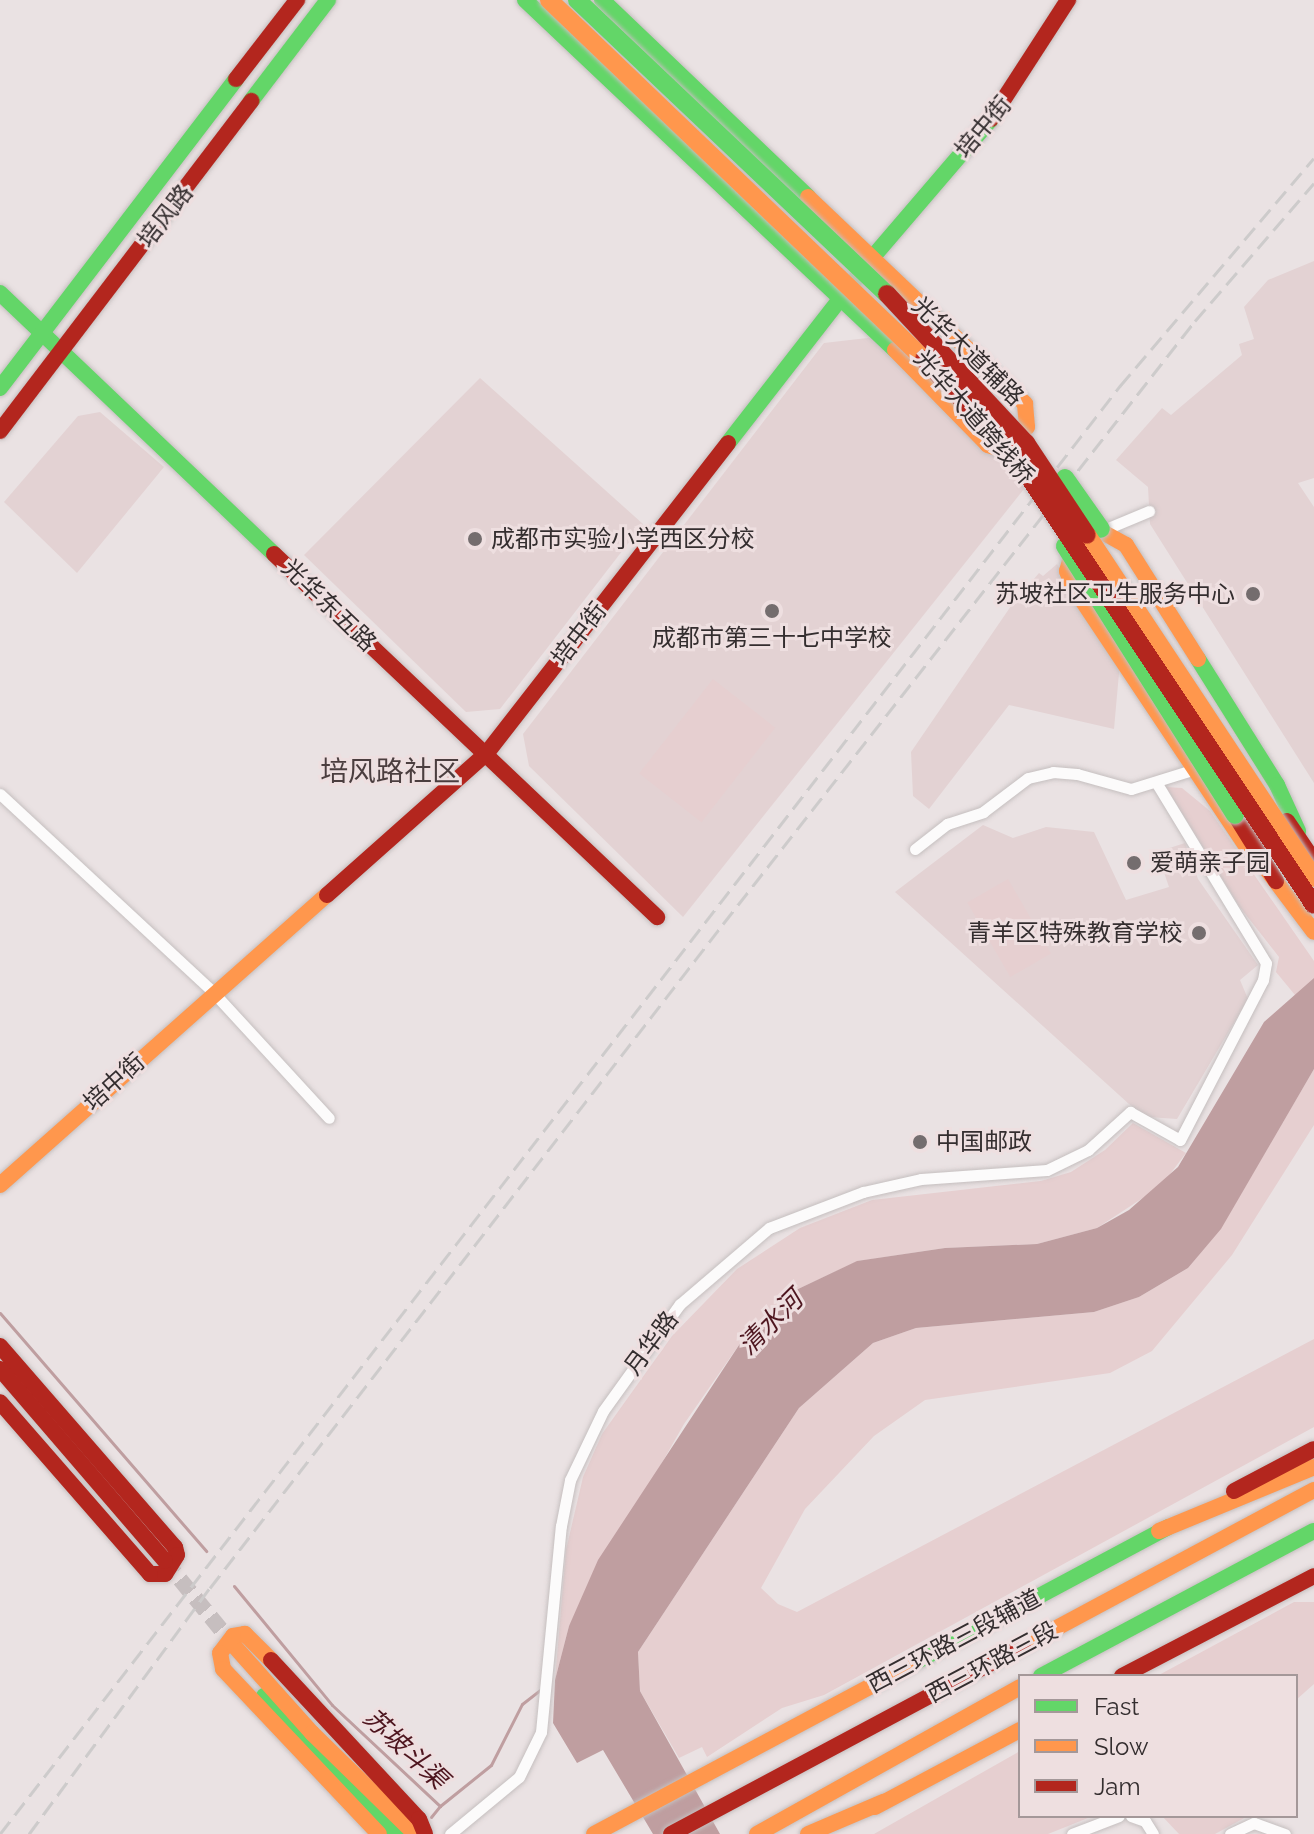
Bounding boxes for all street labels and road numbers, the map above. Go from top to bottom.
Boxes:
street label: 培中街 [949,90,1017,164]
street label: 培风路 [131,179,199,253]
street label: 光华大道辅路 [906,291,1030,411]
street label: 光华大道跨线桥 [908,344,1040,490]
street label: 光华东五路 [276,553,382,657]
street label: 培中街 [545,597,613,671]
street label: 培中街 [78,1047,150,1117]
street label: 月华路 [618,1306,684,1380]
street label: 西三环路三段辅道 [862,1583,1046,1699]
street label: 西三环路三段 [922,1615,1062,1709]

